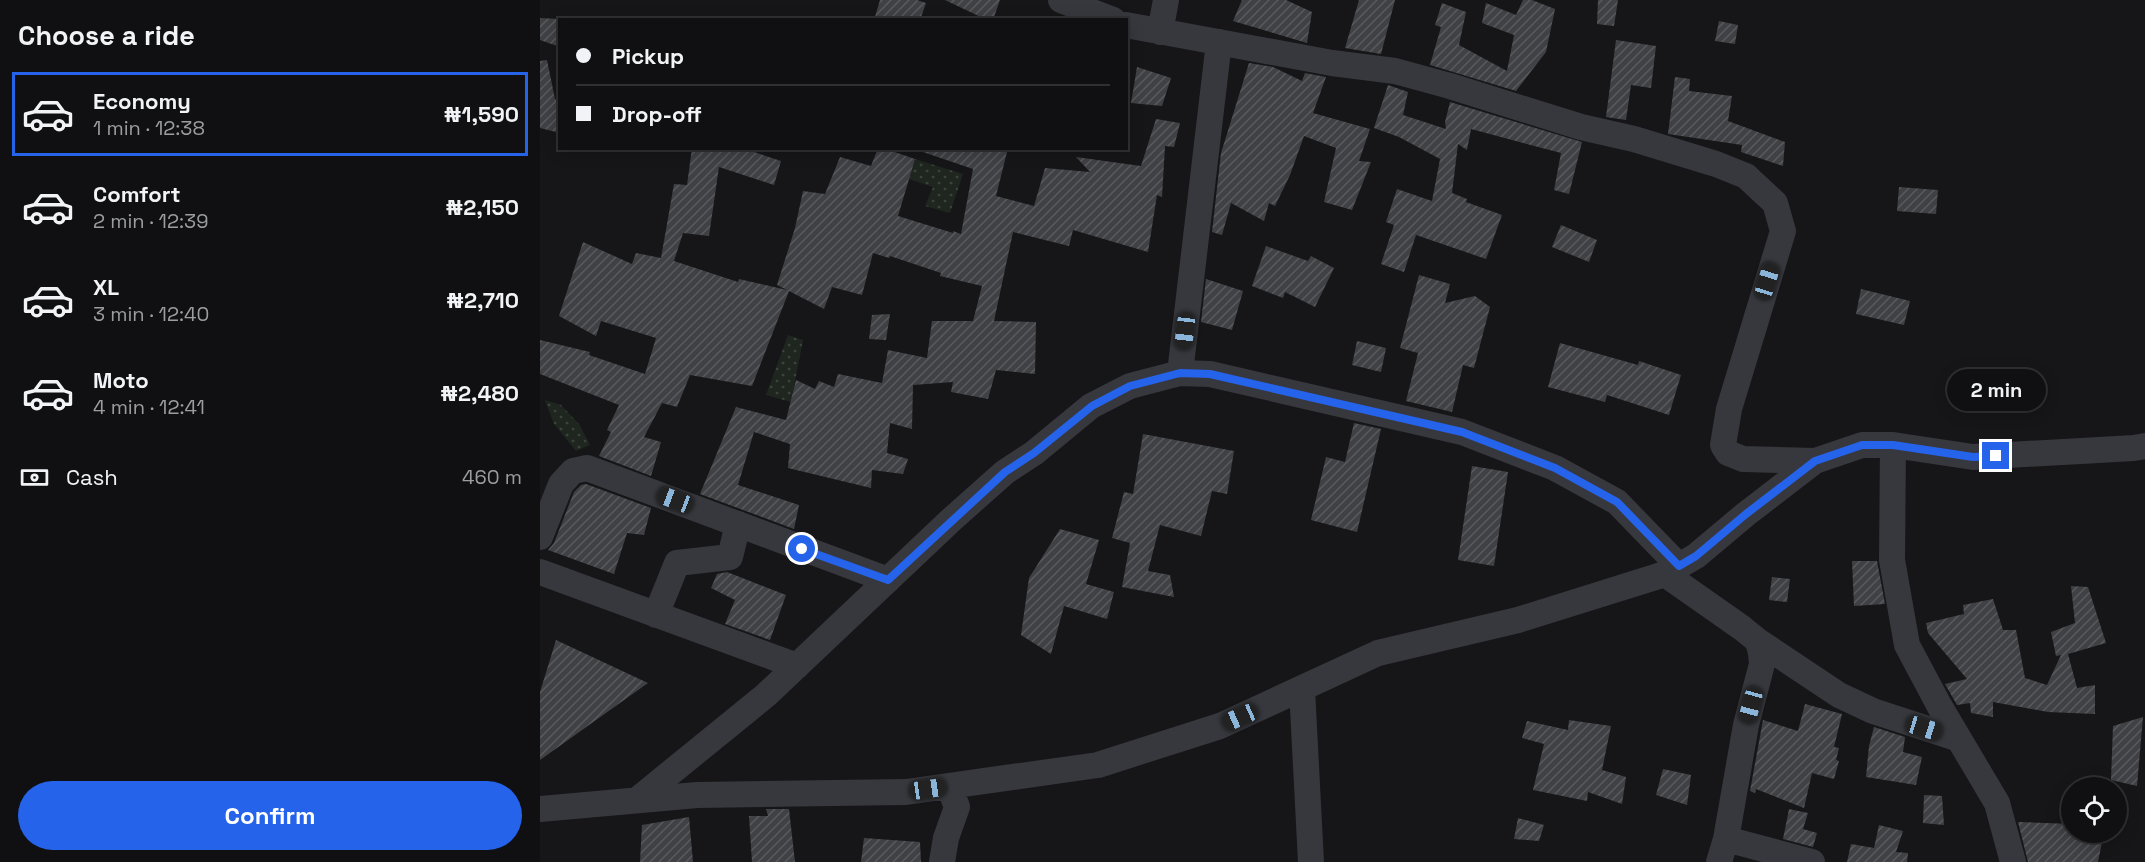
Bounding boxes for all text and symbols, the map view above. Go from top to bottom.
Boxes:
text: Choose a ride [18,18,195,53]
text: Pickup [612,42,684,70]
icon: car [21,87,75,141]
text: Economy [93,87,191,115]
text: ₦1,590 [444,100,519,128]
text: Drop-off [612,100,702,128]
text: 1 min · 12:38 [93,115,205,141]
icon: car [21,180,75,234]
text: Comfort [93,180,181,208]
text: ₦2,150 [445,193,519,221]
text: 2 min · 12:39 [93,208,208,234]
car [1753,261,1781,301]
icon: car [21,273,75,327]
text: XL [93,273,119,301]
text: ₦2,710 [446,286,519,314]
text: 3 min · 12:40 [93,301,209,327]
car [1174,312,1196,350]
icon: car [21,366,75,420]
text: Moto [93,366,149,394]
callout: 2 min [1946,369,2046,411]
text: 2 min [1971,377,2022,403]
text: ₦2,480 [440,379,519,407]
text: 4 min · 12:41 [93,394,205,420]
route end [1982,442,2009,469]
icon: cash [18,461,51,494]
text: Cash [66,463,118,491]
text: 460 m [462,464,522,490]
car [655,485,695,515]
route start [788,535,815,562]
car [1738,685,1764,725]
car [1220,701,1260,733]
car [1904,714,1944,742]
map controls [2061,777,2127,843]
button: locate [2061,777,2127,843]
car [909,778,947,800]
button: Confirm [18,781,522,850]

